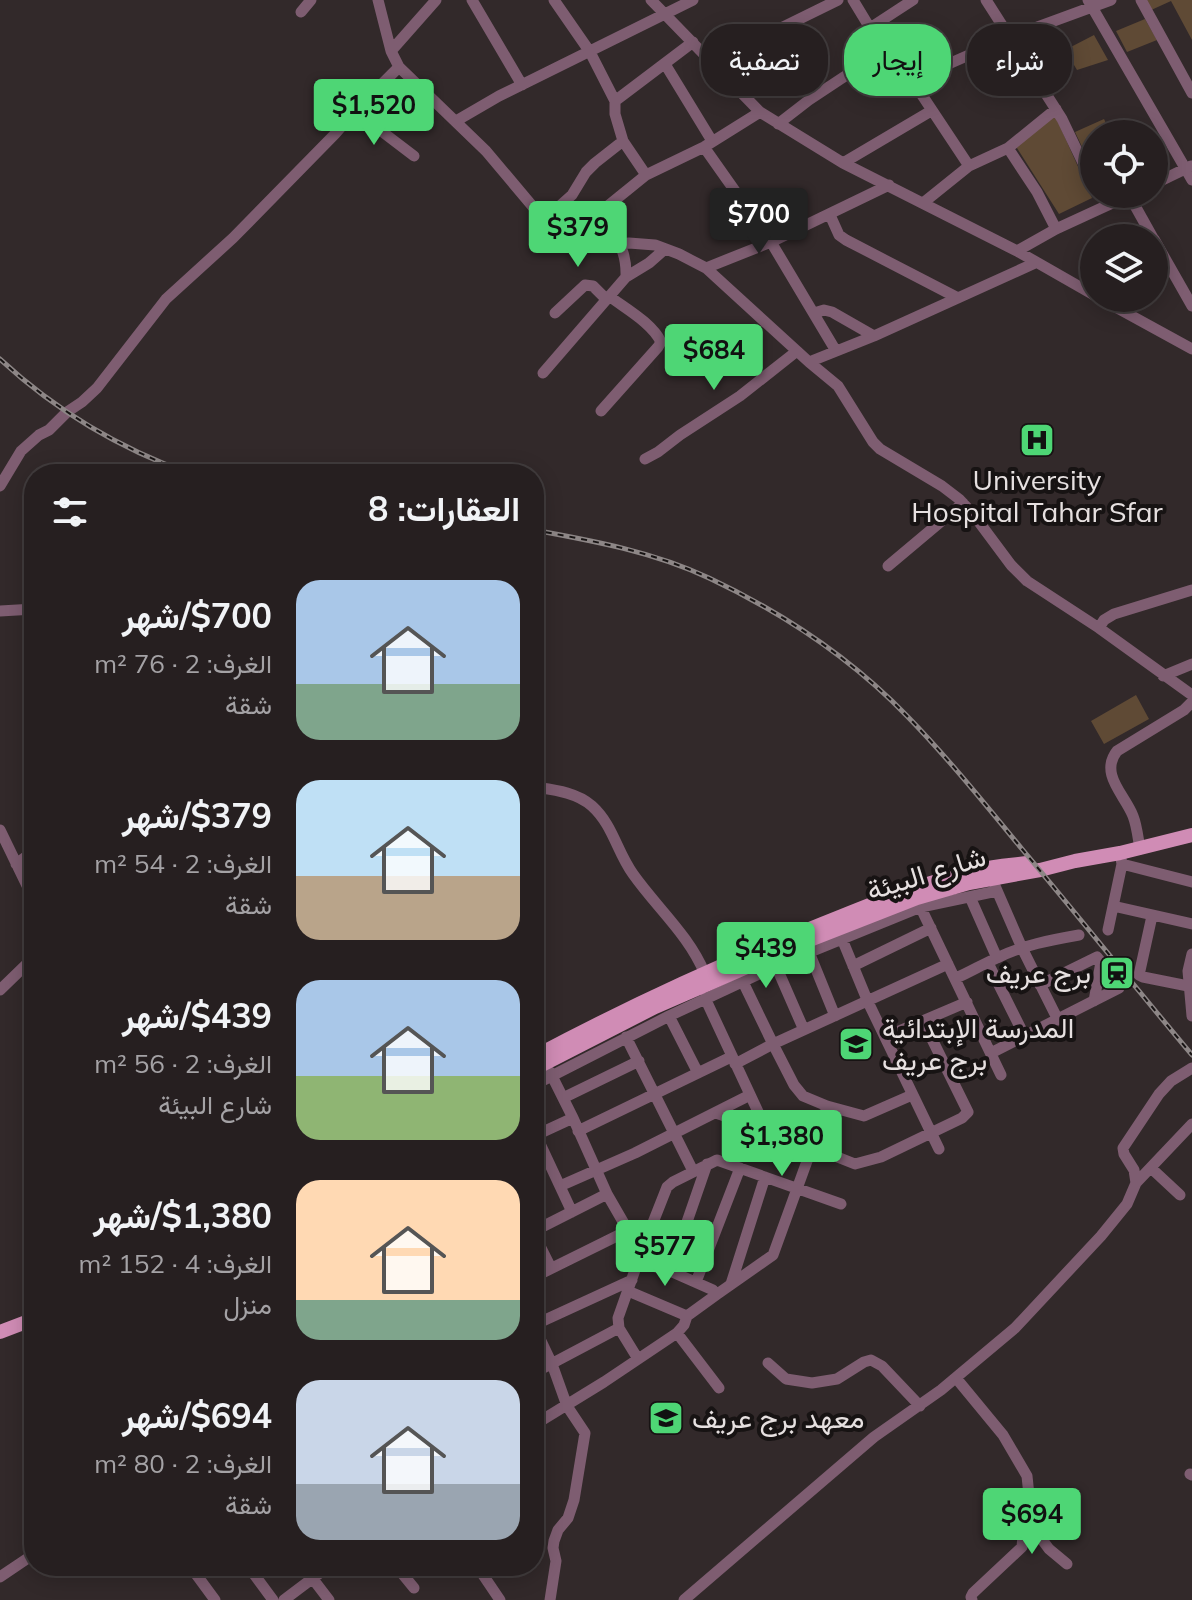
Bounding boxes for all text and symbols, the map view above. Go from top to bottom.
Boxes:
chip: تصفية [701,24,828,96]
chip: إيجار [844,24,951,96]
chip: شراء [967,24,1072,96]
pin: $1,520 [309,79,439,147]
text: $1,520 [332,88,416,121]
map controls [1080,120,1168,312]
button: locate [1080,120,1168,208]
pin: $700 [712,188,806,256]
text: $700 [728,197,790,230]
pin: $379 [531,201,625,269]
text: $379 [547,210,609,243]
button: layers [1080,224,1168,312]
pin: $684 [667,324,761,392]
text: $684 [683,333,745,366]
hospital icon: University Hospital Tahar Sfar [1018,421,1056,459]
place label: University Hospital Tahar Sfar [911,462,1163,529]
text: العقارات: 8 [368,487,520,530]
icon: filters [48,490,92,534]
text: $700/شهر [122,594,272,637]
icon: home [360,612,456,708]
text: الغرف: 2 · 76 m² [94,647,272,680]
text: شقة [225,688,272,721]
text: $379/شهر [122,794,272,837]
icon: home [360,812,456,908]
street label: شارع البيئة [862,838,990,909]
text: الغرف: 2 · 54 m² [94,847,272,880]
text: شقة [225,888,272,921]
pin: $439 [719,922,813,990]
text: $439 [735,931,797,964]
station icon: برج عريف [1098,954,1136,992]
place label: برج عريف [986,955,1091,992]
text: $439/شهر [122,994,272,1037]
place label: المدرسة الإبتدائية برج عريف [882,1010,1074,1079]
icon: home [360,1012,456,1108]
school or university icon: المدرسة الإبتدائية برج عريف [837,1025,875,1063]
text: الغرف: 2 · 56 m² [94,1047,272,1080]
text: شارع البيئة [158,1088,272,1121]
pin: $1,380 [717,1110,847,1178]
text: $1,380 [740,1119,824,1152]
text: $1,380/شهر [93,1194,272,1237]
icon: home [360,1212,456,1308]
pin: $577 [618,1220,712,1288]
text: $577 [634,1229,696,1262]
text: الغرف: 4 · 152 m² [79,1247,272,1280]
text: منزل [223,1288,272,1321]
text: $694/شهر [122,1394,272,1437]
school or university icon: معهد برج عريف [647,1399,685,1437]
place label: معهد برج عريف [692,1400,864,1437]
icon: home [360,1412,456,1508]
text: الغرف: 2 · 80 m² [94,1447,272,1480]
text: شقة [225,1488,272,1521]
pin: $694 [985,1488,1079,1556]
text: $694 [1001,1497,1063,1530]

